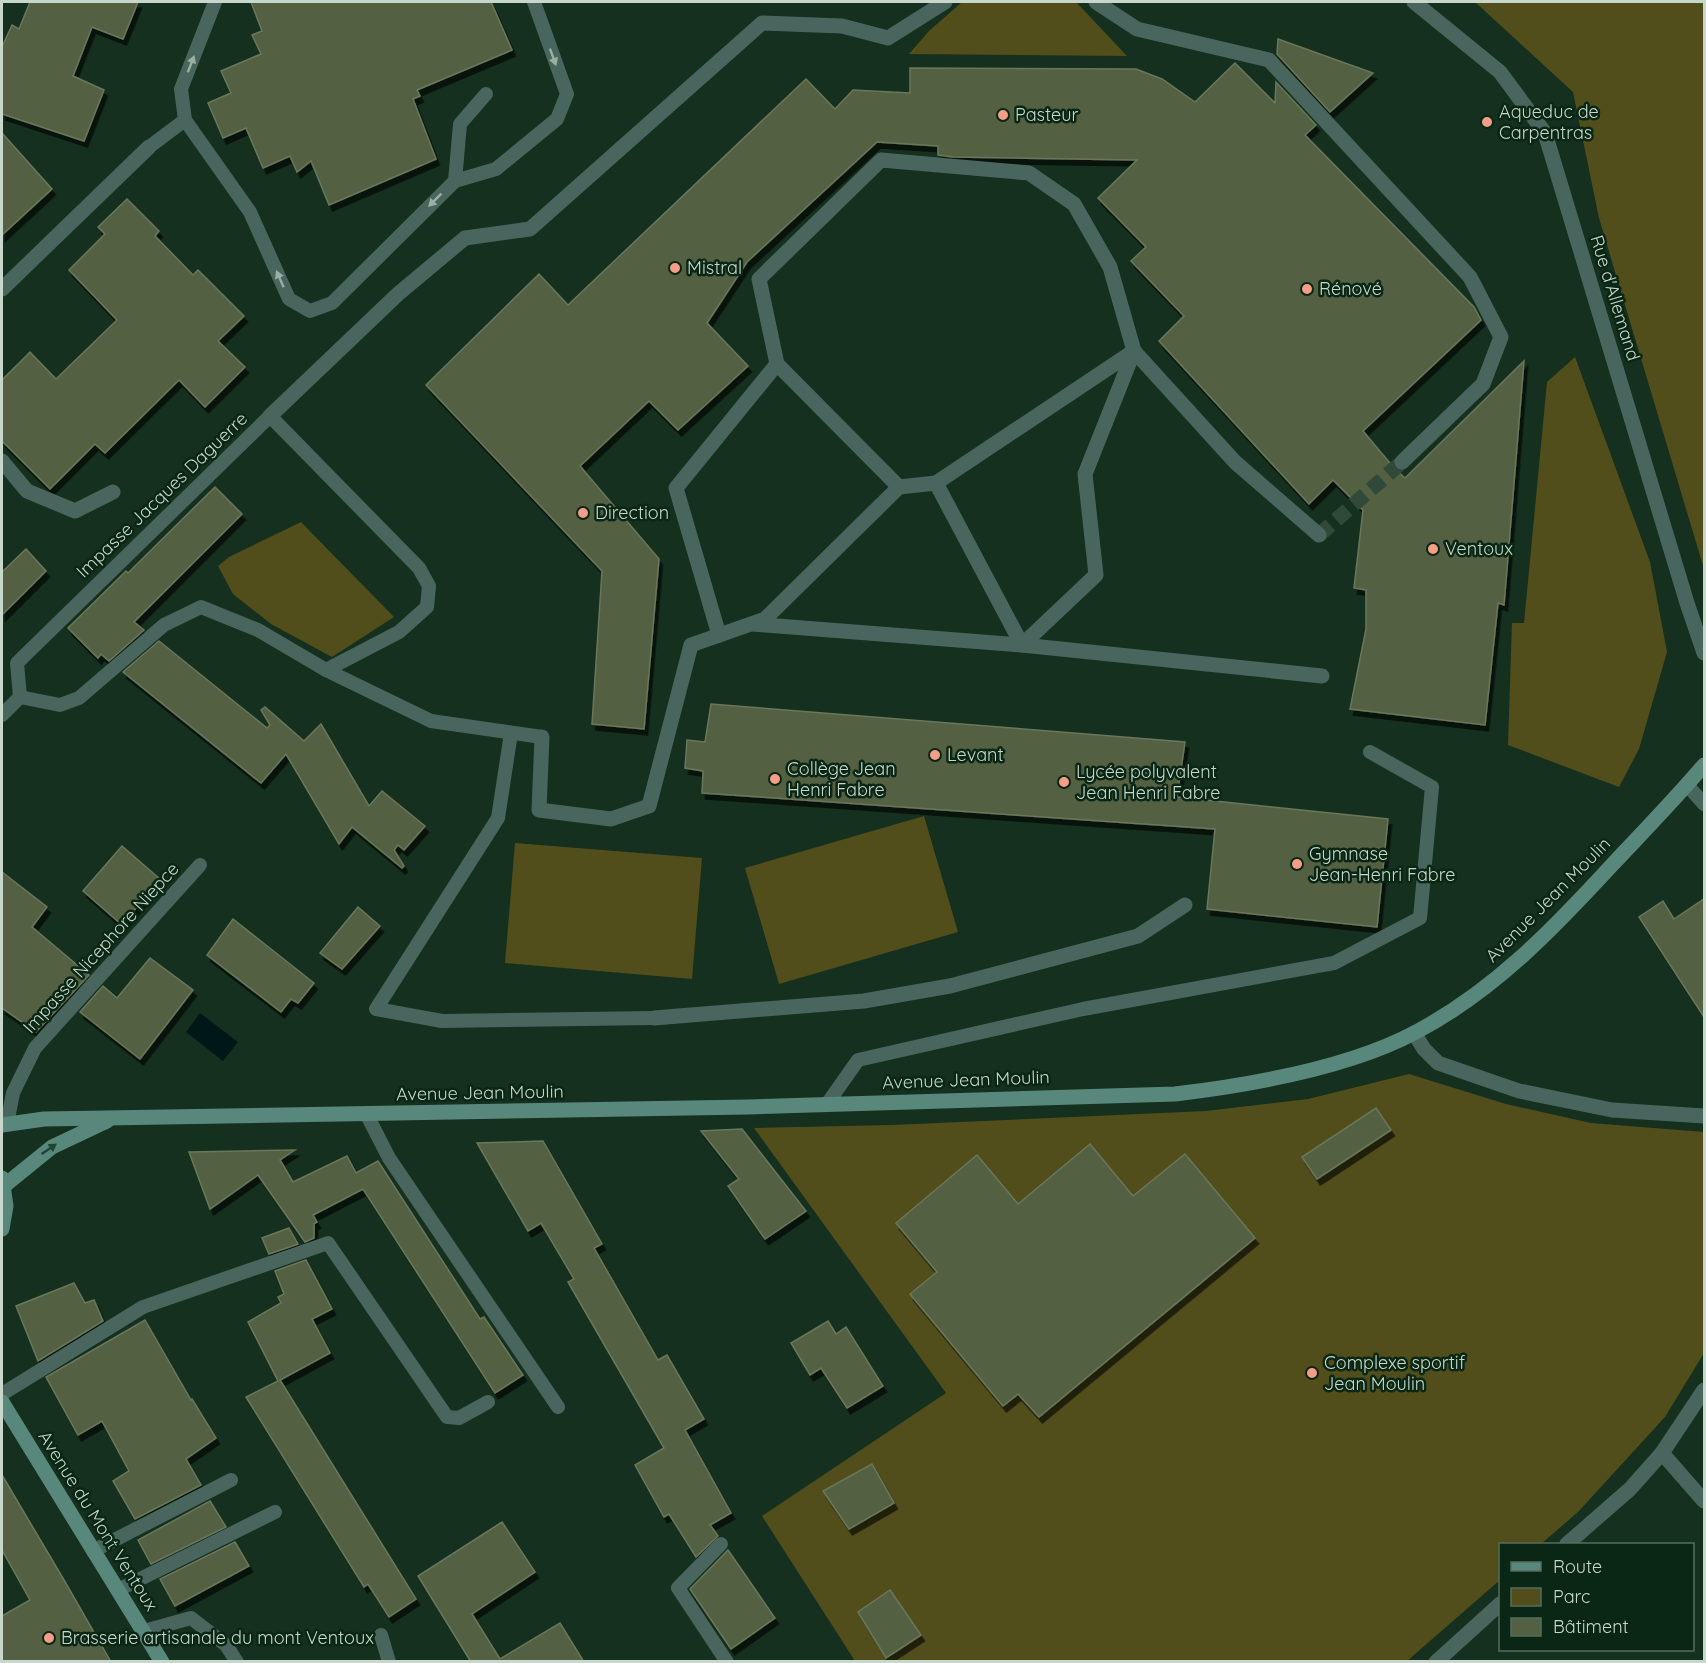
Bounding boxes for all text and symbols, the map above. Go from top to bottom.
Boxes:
one-way arrow [549,48,559,66]
one-way arrow [187,55,196,73]
place label: Aqueduc de Carpentras [1499,100,1599,144]
place label: Pasteur [1015,103,1078,126]
marker: Pasteur [996,108,1010,122]
marker: Aqueduc de Carpentras [1480,115,1494,129]
one-way arrow [428,193,443,207]
street label: Rue d'Allemand [1585,232,1646,363]
place label: Mistral [687,256,742,279]
marker: Mistral [668,261,682,275]
one-way arrow [275,269,285,287]
place label: Rénové [1319,277,1382,300]
marker: Rénové [1300,282,1314,296]
street label: Impasse Jacques Daguerre [71,407,252,582]
place label: Direction [595,501,669,524]
marker: Direction [576,506,590,520]
place label: Ventoux [1445,537,1513,560]
marker: Ventoux [1426,542,1440,556]
place label: Levant [947,743,1004,766]
marker: Levant [928,748,942,762]
place label: Collège Jean Henri Fabre [787,757,896,801]
place label: Lycée polyvalent Jean Henri Fabre [1076,760,1220,804]
marker: Collège Jean Henri Fabre [768,772,782,786]
marker: Lycée polyvalent Jean Henri Fabre [1057,775,1071,789]
street label: Avenue Jean Moulin [1480,832,1615,967]
place label: Gymnase Jean-Henri Fabre [1309,842,1455,886]
street label: Impasse Nicephore Niepce [18,857,184,1038]
marker: Gymnase Jean-Henri Fabre [1290,857,1304,871]
street label: Avenue Jean Moulin [882,1065,1050,1094]
street label: Avenue Jean Moulin [396,1080,564,1105]
one-way arrow [41,1143,57,1155]
place label: Complexe sportif Jean Moulin [1324,1351,1466,1395]
marker: Complexe sportif Jean Moulin [1305,1366,1319,1380]
street label: Avenue du Mont Ventoux [34,1426,163,1615]
legend [1499,1543,1694,1651]
text: Route [1553,1555,1602,1578]
text: Parc [1553,1585,1590,1608]
text: Bâtiment [1553,1615,1629,1638]
place label: Brasserie artisanale du mont Ventoux [61,1626,374,1649]
marker: Brasserie artisanale du mont Ventoux [42,1631,56,1645]

